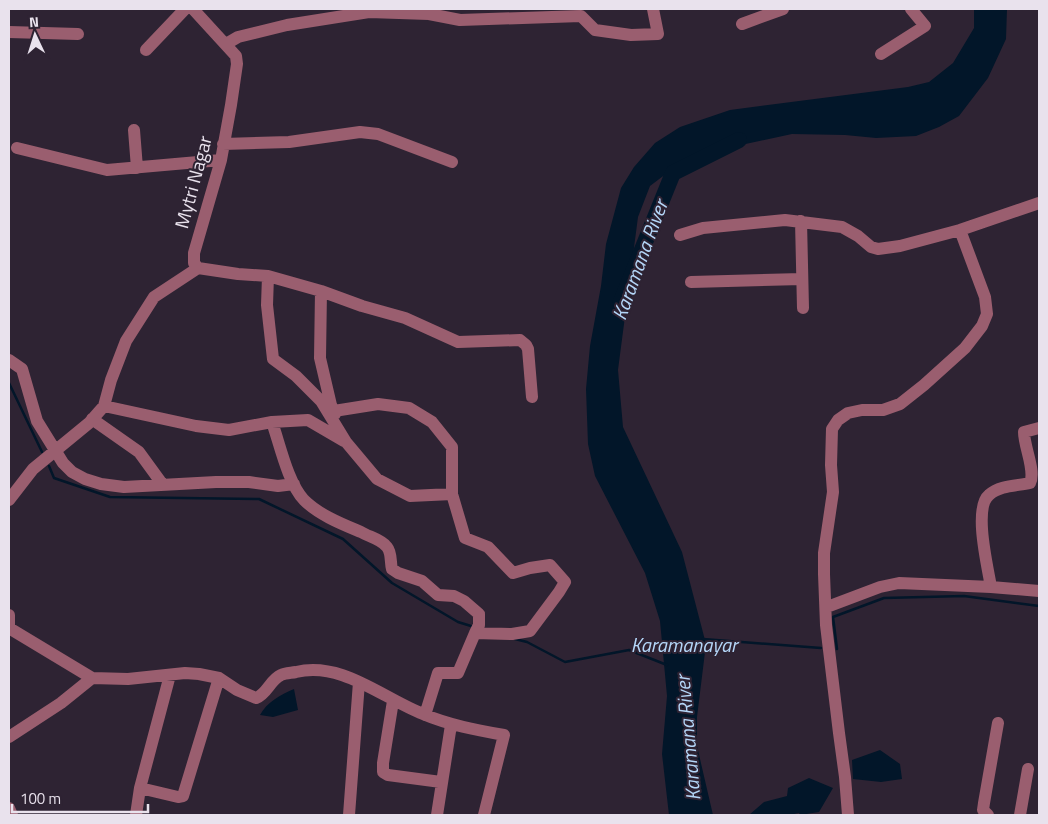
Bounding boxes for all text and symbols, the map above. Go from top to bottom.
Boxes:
north arrow [10,10,60,60]
text: N [28,11,40,32]
street label: Mytri Nagar [166,132,219,231]
water label: Karamana River [603,193,677,324]
water label: Karamanayar [631,629,740,660]
water label: Karamana River [666,671,708,802]
scale bar [12,782,149,814]
text: 100 m [20,787,61,810]

